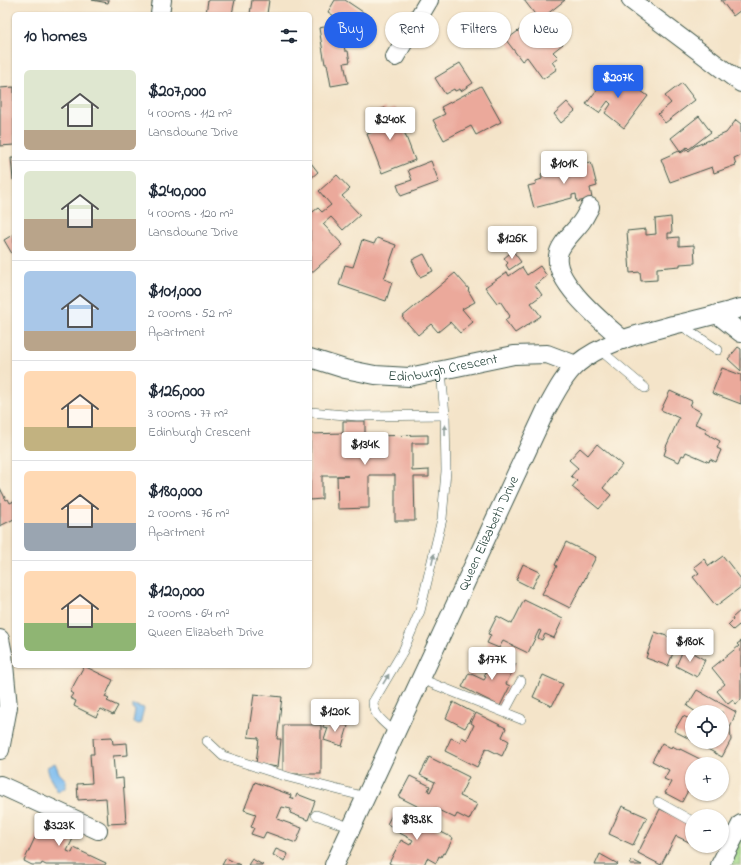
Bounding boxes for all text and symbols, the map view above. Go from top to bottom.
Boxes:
chip: Buy [324,12,377,48]
chip: Rent [385,12,439,48]
chip: Filters [447,12,511,48]
chip: New [519,12,572,48]
text: 10 homes [24,24,87,49]
icon: filters [278,25,300,47]
pin: $207K [590,65,646,99]
text: $207K [602,68,634,87]
text: $207,000 [148,79,206,104]
icon: home [56,86,104,134]
text: 4 rooms · 112 m² [148,104,232,123]
pin: $240K [362,107,418,141]
text: $240K [374,110,406,129]
text: Lansdowne Drive [148,123,238,142]
pin: $101K [536,151,592,185]
text: $101K [550,154,578,173]
text: $240,000 [148,179,206,204]
icon: home [56,187,104,235]
text: 4 rooms · 120 m² [148,204,234,223]
text: Lansdowne Drive [148,223,238,242]
pin: $126K [484,226,540,260]
text: $126K [497,229,527,248]
text: $101,000 [148,279,201,304]
icon: home [56,287,104,335]
text: 2 rooms · 52 m² [148,304,232,323]
text: Apartment [148,323,205,342]
street label: Edinburgh Crescent [388,348,500,388]
text: $126,000 [148,379,205,404]
icon: home [56,387,104,435]
text: 3 rooms · 77 m² [148,404,228,423]
text: Edinburgh Crescent [148,423,251,442]
one-way arrow [442,423,448,436]
pin: $134K [337,432,393,466]
text: $134K [350,435,380,454]
street label: Queen Elizabeth Drive [453,472,525,594]
text: $180,000 [148,479,202,504]
icon: home [56,487,104,535]
text: 2 rooms · 76 m² [148,504,230,523]
text: Apartment [148,523,205,542]
one-way arrow [430,552,436,564]
text: $120,000 [148,579,204,604]
icon: home [56,587,104,635]
text: 2 rooms · 64 m² [148,604,230,623]
text: Queen Elizabeth Drive [148,623,264,642]
pin: $180K [662,629,718,663]
text: $180K [676,632,704,651]
pin: $177K [464,647,520,681]
text: $177K [477,650,507,669]
one-way arrow [383,673,390,685]
pin: $120K [307,699,363,733]
text: $120K [320,702,350,721]
map controls [685,705,729,853]
button: locate [685,705,729,749]
button: + [685,757,729,801]
pin: $93.8K [384,807,450,841]
button: − [685,809,729,853]
text: $93.8K [402,810,432,829]
pin: $323K [31,813,87,847]
text: $323K [43,816,75,835]

